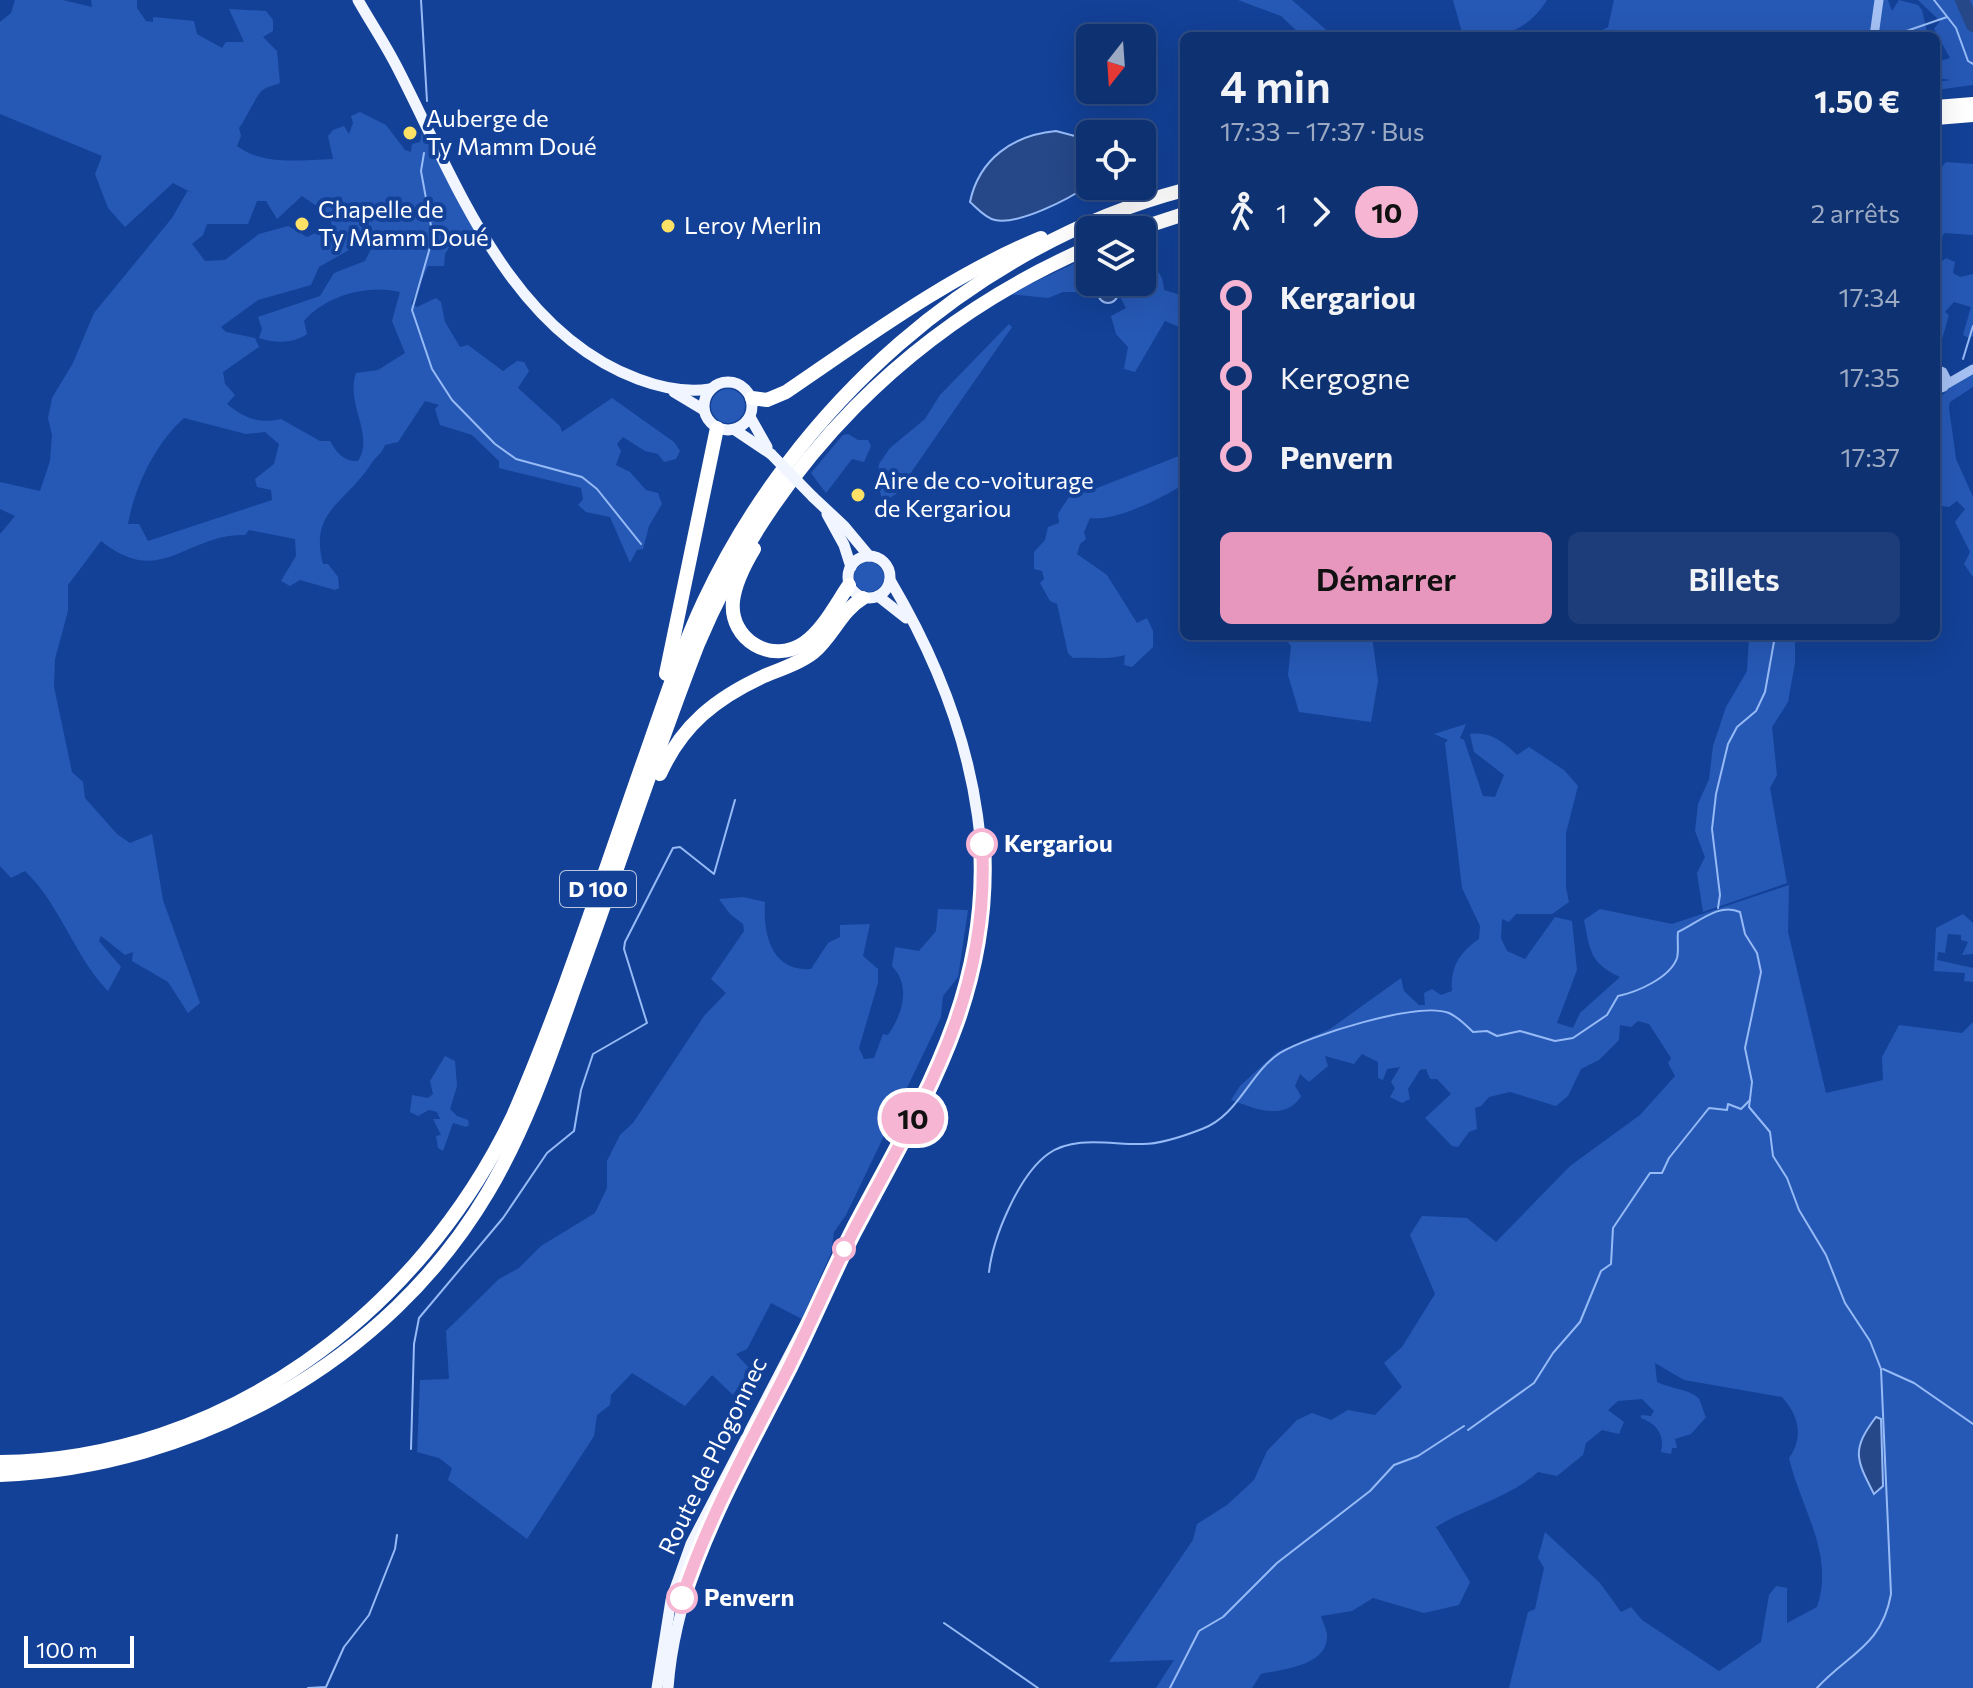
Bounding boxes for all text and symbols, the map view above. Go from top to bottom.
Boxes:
north arrow [1076,24,1156,104]
map controls [1076,24,1156,296]
text: 4 min [1220,58,1331,112]
text: 1.50 € [1814,82,1900,119]
place label: Auberge de Ty Mamm Doué [426,103,597,160]
text: 17:33 – 17:37 · Bus [1220,115,1425,146]
button: locate [1076,120,1156,200]
marker: Auberge de Ty Mamm Doué [401,124,419,142]
icon: walk [1220,190,1264,234]
icon: forward [1299,190,1343,234]
place label: Chapelle de Ty Mamm Doué [318,194,489,251]
text: 10 [1371,195,1402,229]
text: 1 [1276,197,1287,228]
text: 2 arrêts [1811,197,1900,228]
place label: Leroy Merlin [684,210,822,239]
marker: Chapelle de Ty Mamm Doué [293,215,311,233]
button: layers [1076,216,1156,296]
marker: Leroy Merlin [659,217,677,235]
text: Kergariou [1280,278,1416,315]
text: 17:34 [1839,281,1900,312]
text: Kergogne [1280,358,1410,395]
text: 17:35 [1839,361,1900,392]
text: Penvern [1280,438,1393,475]
text: 17:37 [1841,441,1900,472]
place label: Aire de co-voiturage de Kergariou [874,465,1094,522]
marker: Aire de co-voiturage de Kergariou [849,486,867,504]
button: Démarrer [1220,532,1552,624]
button: Billets [1568,532,1900,624]
place label: Kergariou [1004,828,1113,857]
marker: Kergariou [967,829,997,859]
road number: D 100 [560,871,636,907]
line badge: 10 [877,1092,949,1144]
text: 10 [897,1101,929,1135]
unlabelled marker [833,1238,855,1260]
street label: Route de Plogonnec [651,1352,772,1559]
place label: Penvern [704,1582,794,1611]
marker: Penvern [667,1583,697,1613]
scale bar [24,1632,134,1668]
text: 100 m [36,1636,98,1663]

